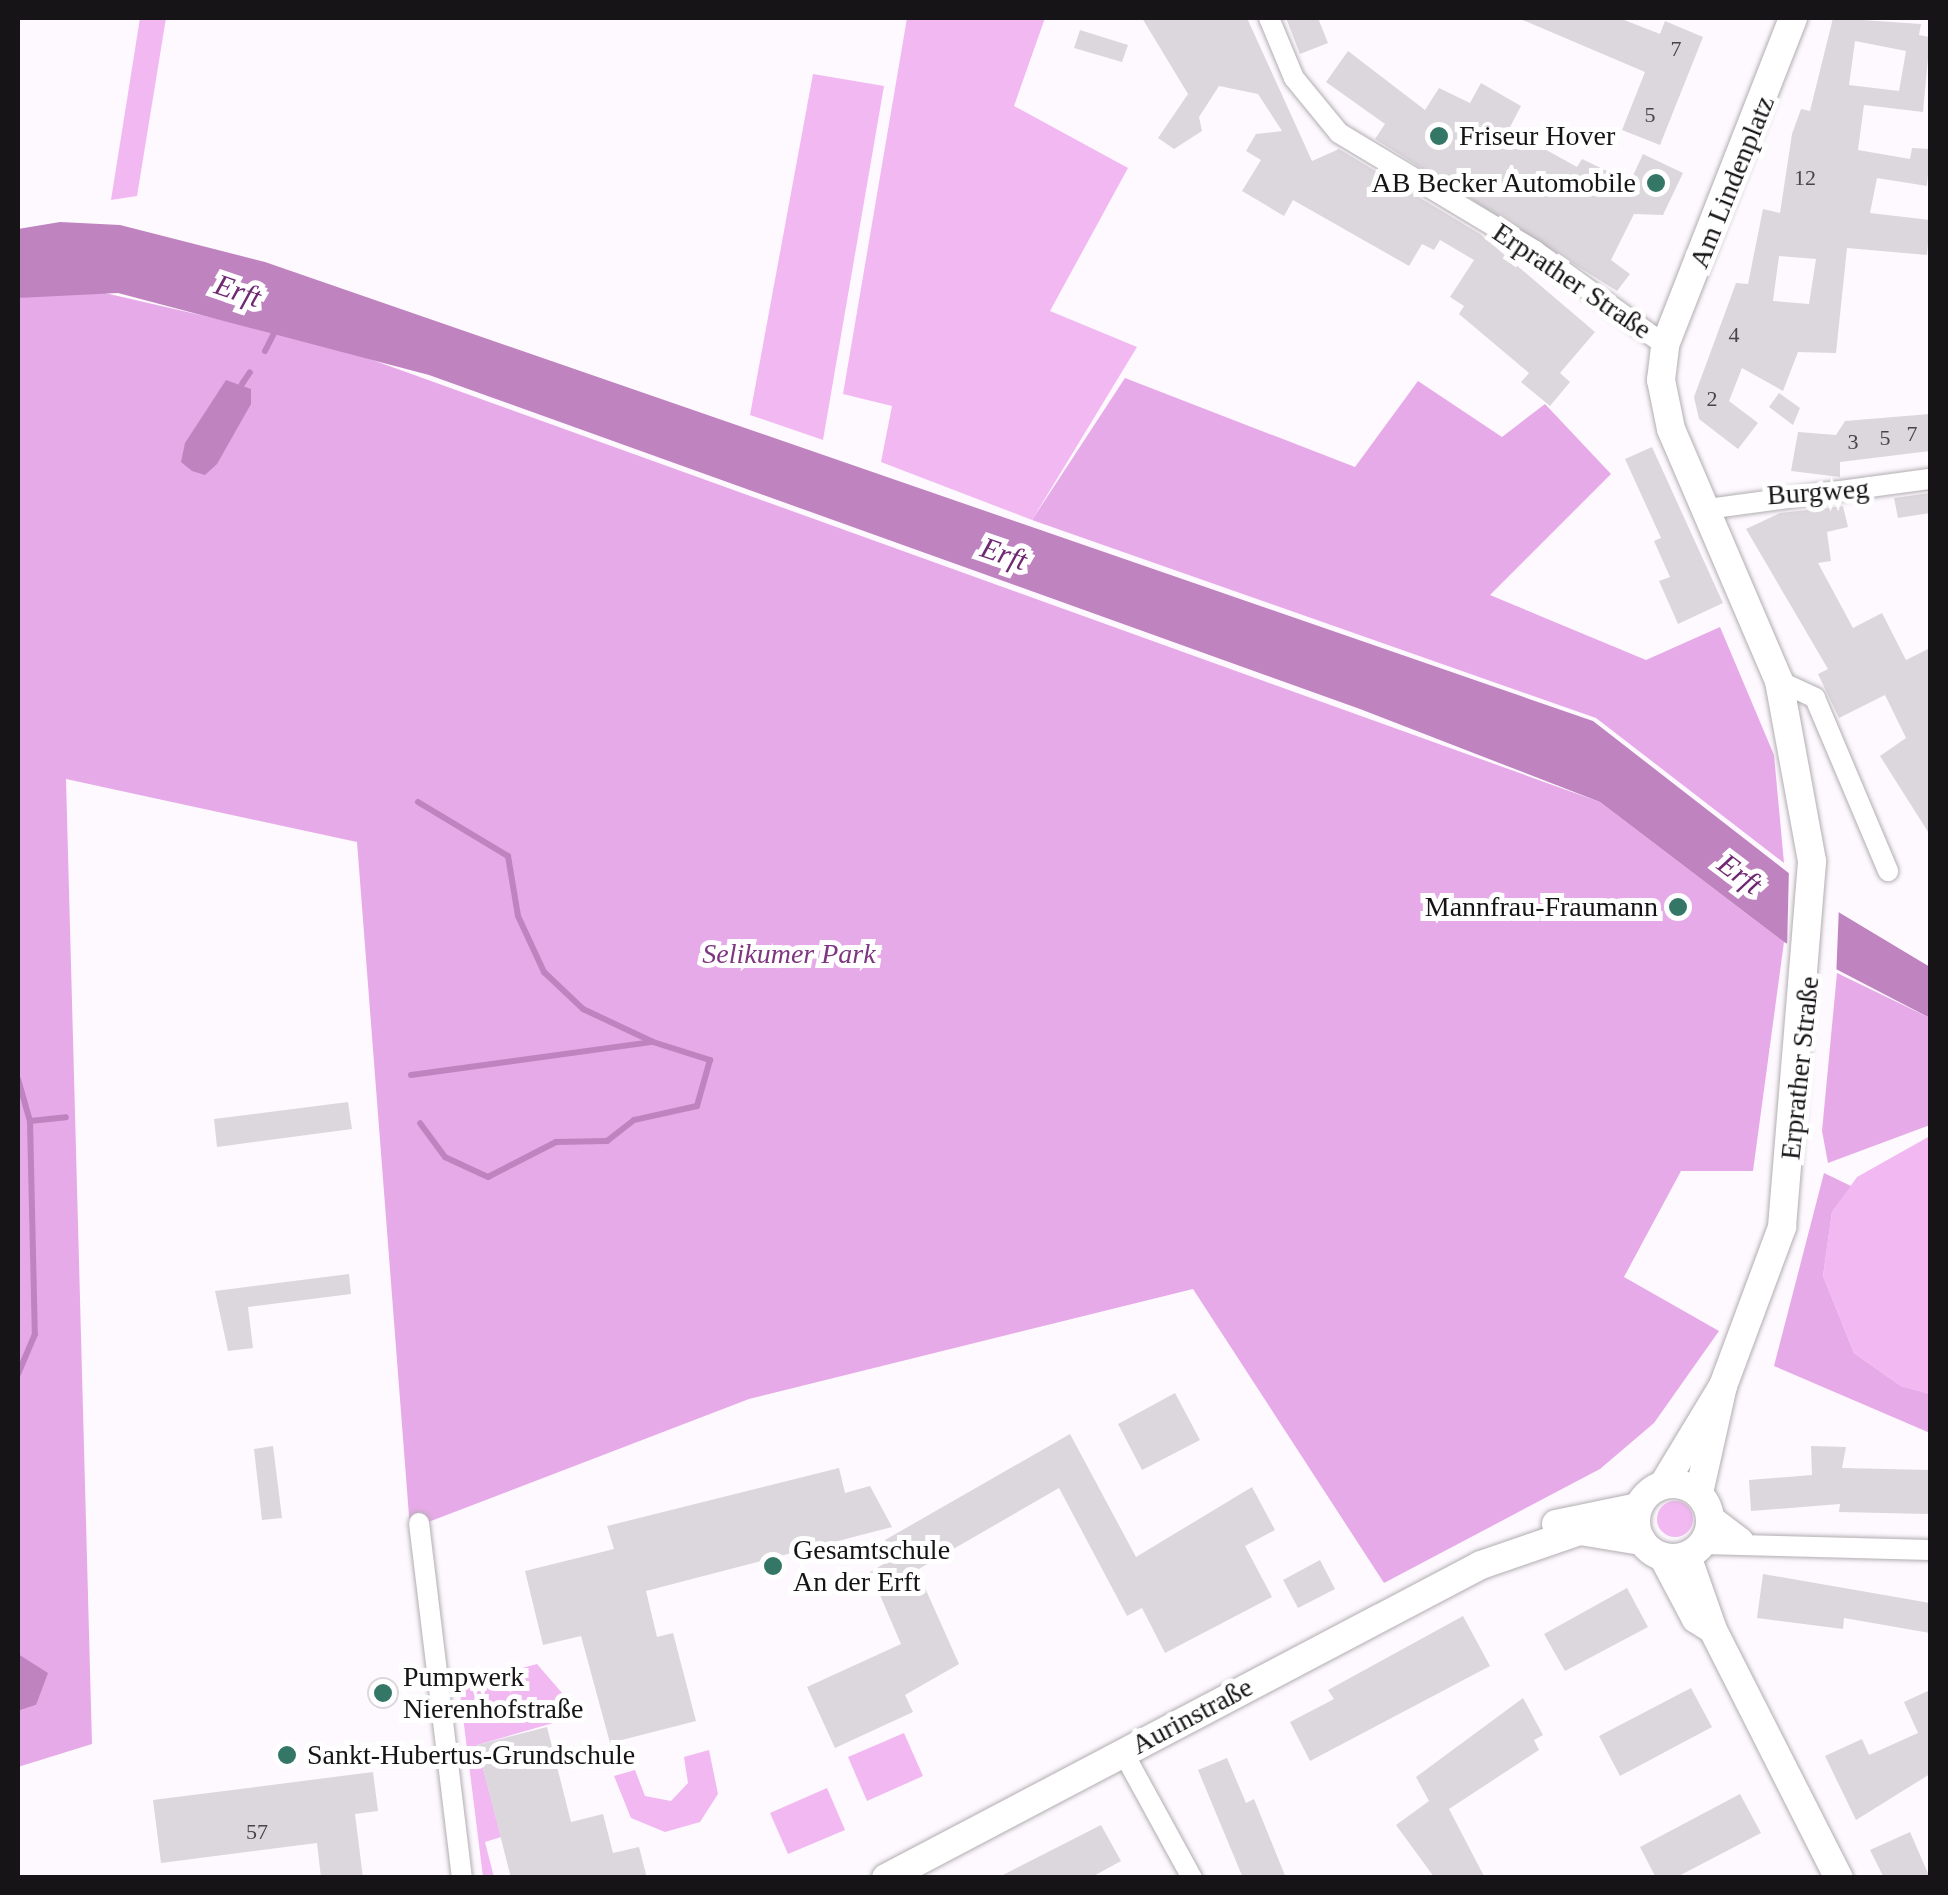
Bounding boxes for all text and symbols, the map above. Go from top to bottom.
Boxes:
house number: 7 [1670,36,1682,62]
street label: Am Lindenplatz [1682,91,1782,273]
house number: 5 [1644,102,1656,128]
place label: Friseur Hover [1459,119,1615,153]
marker: Friseur Hover [1428,125,1450,147]
house number: 12 [1794,165,1816,191]
place label: AB Becker Automobile [1370,166,1636,200]
marker: AB Becker Automobile [1645,172,1667,194]
street label: Erprather Straße [1486,216,1658,346]
water label: Erft [210,266,266,316]
house number: 4 [1728,322,1740,348]
house number: 2 [1706,386,1718,412]
house number: 7 [1906,421,1918,447]
house number: 5 [1880,425,1890,451]
house number: 3 [1848,429,1859,455]
street label: Burgweg [1766,472,1870,512]
water label: Erft [976,529,1032,579]
water label: Erft [1711,846,1769,902]
place label: Mannfrau-Fraumann [1425,890,1658,924]
marker: Mannfrau-Fraumann [1667,896,1689,918]
park label: Selikumer Park [702,937,876,971]
street label: Erprather Straße [1774,975,1826,1161]
place label: Gesamtschule An der Erft [793,1533,950,1599]
marker: Gesamtschule An der Erft [762,1555,784,1577]
place label: Pumpwerk Nierenhofstraße [403,1660,583,1726]
street label: Aurinstraße [1126,1670,1258,1762]
marker: Pumpwerk Nierenhofstraße [372,1682,394,1704]
place label: Sankt-Hubertus-Grundschule [307,1738,635,1772]
marker: Sankt-Hubertus-Grundschule [276,1744,298,1766]
house number: 57 [246,1819,268,1845]

